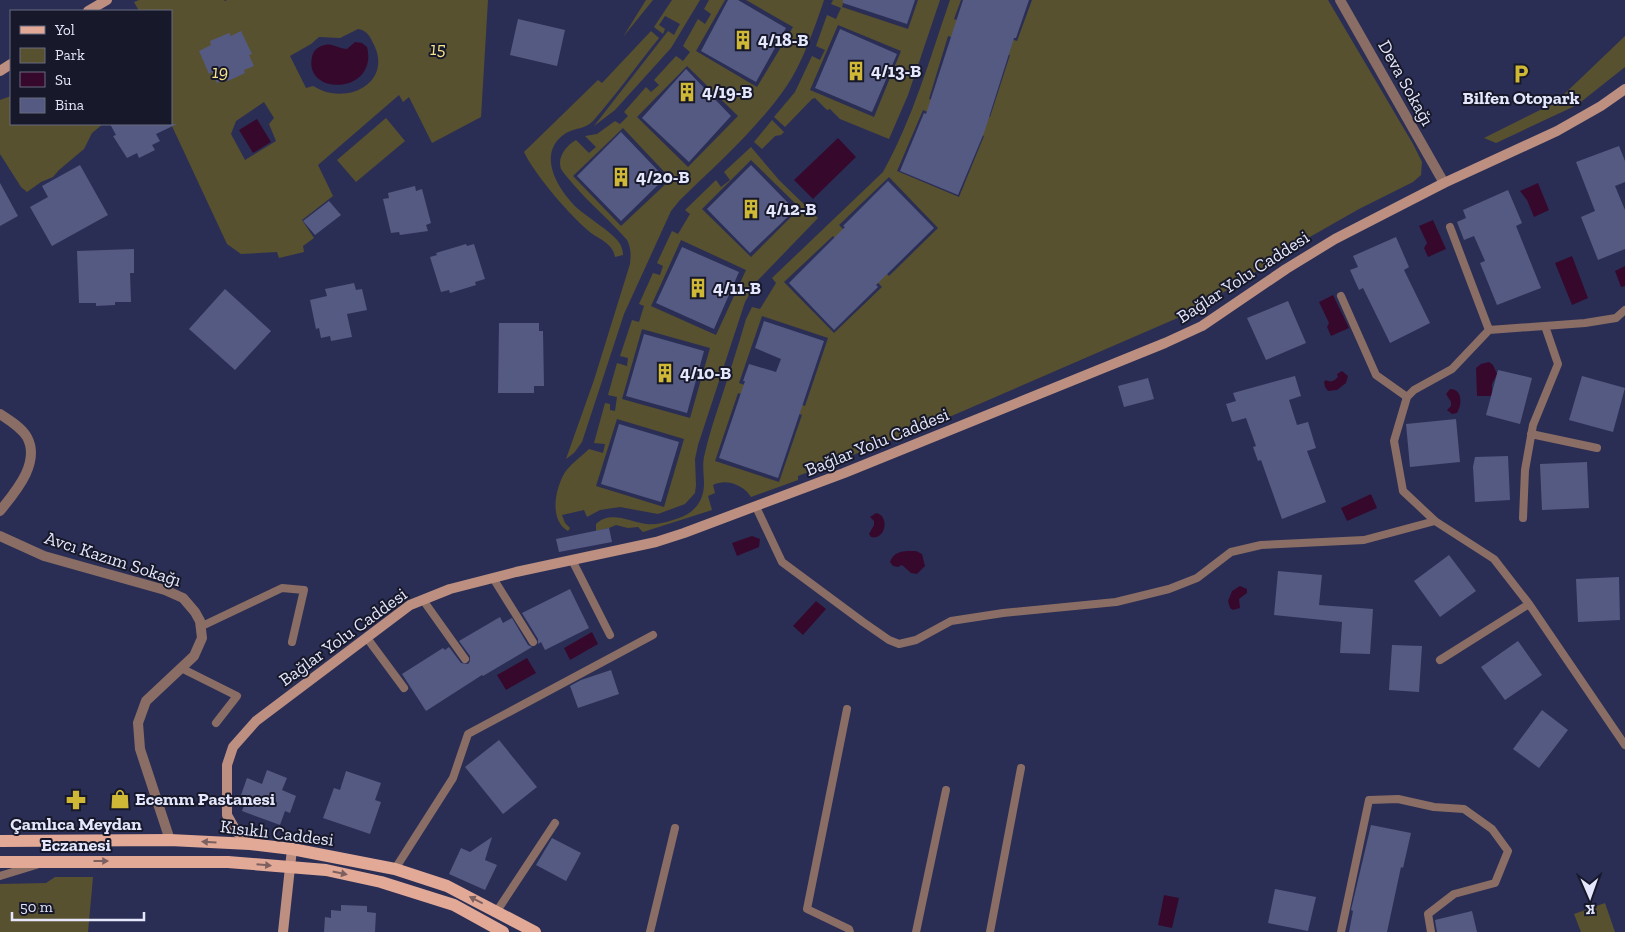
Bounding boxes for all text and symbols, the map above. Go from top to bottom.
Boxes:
legend [10,10,172,125]
text: Yol [54,21,75,39]
building icon: 4/18-B [732,29,754,51]
place label: 4/18-B [758,29,808,51]
street label: Deva Sokağı [1373,36,1439,130]
park label: 15 [430,38,446,60]
text: Park [55,46,85,64]
building icon: 4/13-B [845,60,867,82]
place label: 4/13-B [871,60,921,82]
park label: 19 [212,61,228,83]
parking icon: Bilfen Otopark [1510,63,1532,85]
text: Su [55,71,72,89]
building icon: 4/19-B [676,81,698,103]
place label: 4/19-B [702,81,752,103]
place label: Bilfen Otopark [1462,87,1580,109]
text: Bina [55,96,84,114]
building icon: 4/20-B [610,166,632,188]
place label: 4/20-B [636,166,689,188]
building icon: 4/12-B [740,198,762,220]
place label: 4/12-B [766,198,816,220]
street label: Bağlar Yolu Caddesi [1173,226,1313,328]
building icon: 4/11-B [687,277,709,299]
place label: 4/11-B [713,277,761,299]
building icon: 4/10-B [654,362,676,384]
place label: 4/10-B [680,362,731,384]
street label: Bağlar Yolu Caddesi [802,403,952,481]
street label: Avcı Kazım Sokağı [42,527,184,591]
street label: Bağlar Yolu Caddesi [275,583,411,691]
shop icon: Ecemm Pastanesi [109,788,131,810]
place label: Ecemm Pastanesi [135,788,276,810]
pharmacy icon: Çamlıca Meydan Eczanesi [65,789,87,811]
place label: Çamlıca Meydan Eczanesi [10,813,142,856]
street label: Kısıklı Caddesi [219,815,335,851]
one-way arrow [201,838,217,846]
one-way arrow [93,857,109,865]
one-way arrow [256,861,272,869]
one-way arrow [332,869,347,877]
north arrow [1565,872,1615,922]
scale bar [12,890,145,922]
one-way arrow [469,896,484,904]
text: 50 m [20,898,53,916]
text: K [1585,901,1595,918]

